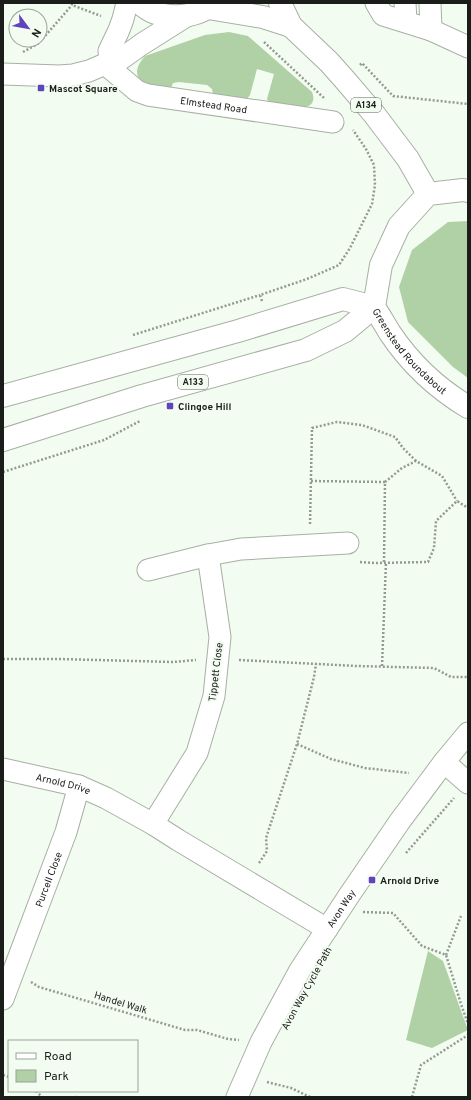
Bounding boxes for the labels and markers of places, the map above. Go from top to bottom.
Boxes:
marker: Mascot Square [36,83,46,93]
place label: Mascot Square [49,83,118,96]
marker: Clingoe Hill [165,401,175,411]
place label: Clingoe Hill [178,401,232,414]
marker: Arnold Drive [367,875,377,885]
place label: Arnold Drive [380,875,440,888]

